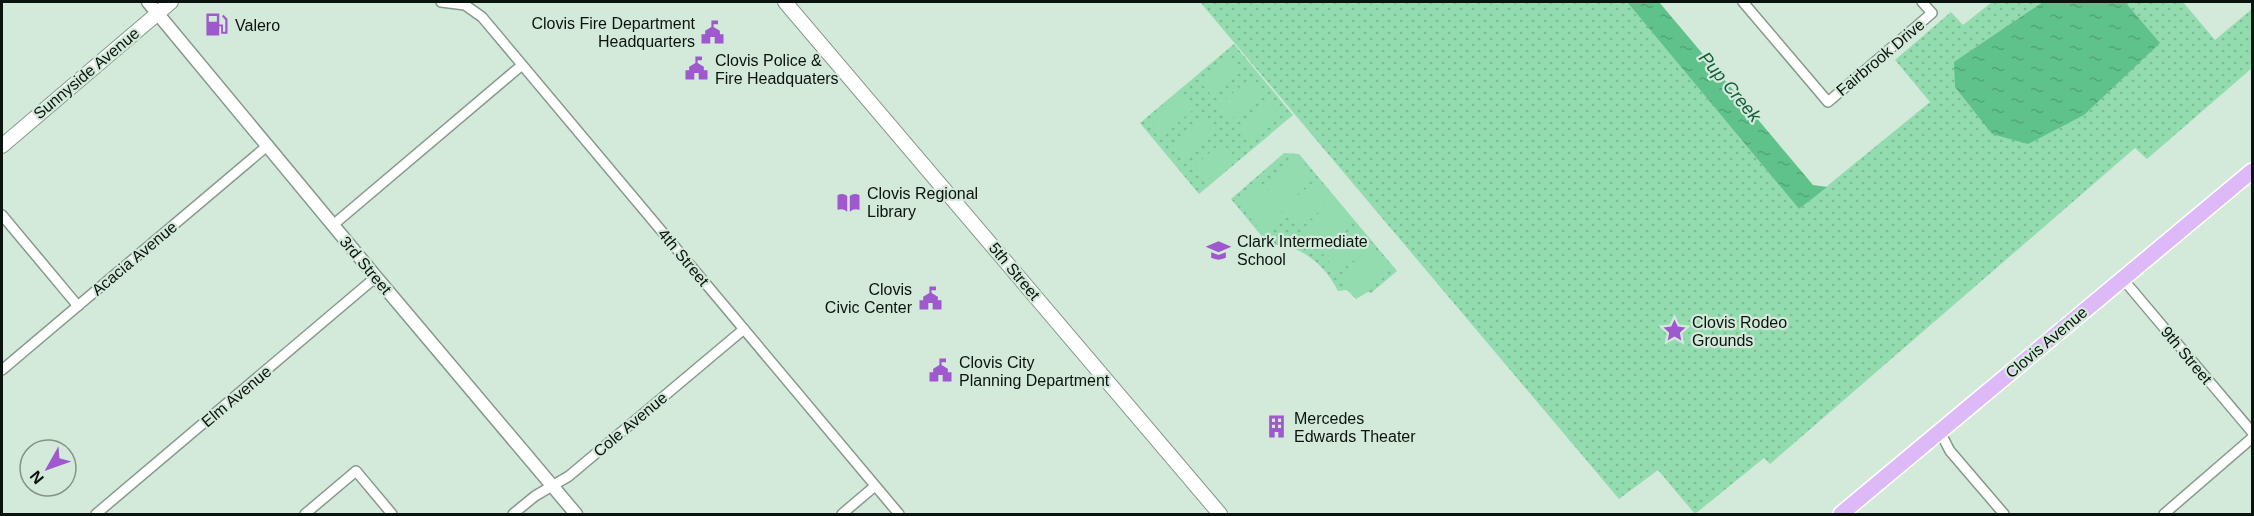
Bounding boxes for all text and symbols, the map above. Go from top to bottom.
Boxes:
fuel station icon: Valero [204,12,230,38]
place label: Clovis Fire Department Headquarters [531,15,696,50]
street label: Fairbrook Drive [1833,16,1928,99]
place label: Valero [235,17,280,34]
public building icon: Clovis Fire Department Headquarters [700,19,726,45]
street label: Sunnyside Avenue [30,24,143,122]
water label: Pup Creek [1695,48,1766,127]
place label: Clovis Police & Fire Headquaters [715,52,839,87]
public building icon: Clovis Police & Fire Headquaters [684,56,710,82]
place label: Clovis Regional Library [867,185,978,220]
library icon: Clovis Regional Library [836,189,862,215]
street label: Acacia Avenue [88,218,180,299]
street label: 4th Street [655,225,713,290]
street label: 3rd Street [337,233,395,298]
place label: Clark Intermediate School [1237,233,1368,268]
school or university icon: Clark Intermediate School [1206,237,1232,263]
street label: 5th Street [986,239,1044,304]
place label: Clovis Civic Center [825,281,913,316]
public building icon: Clovis Civic Center [917,285,943,311]
street label: Clovis Avenue [2002,303,2091,381]
place label: Clovis Rodeo Grounds [1692,314,1787,349]
place icon: Clovis Rodeo Grounds [1661,318,1687,344]
street label: 9th Street [2158,323,2216,388]
place label: Clovis City Planning Department [959,354,1110,389]
public building icon: Clovis City Planning Department [928,358,954,384]
street label: Elm Avenue [198,362,274,430]
street label: Cole Avenue [590,389,671,460]
place label: Mercedes Edwards Theater [1294,410,1416,445]
building icon: Mercedes Edwards Theater [1263,414,1289,440]
north arrow [18,438,78,498]
text: N [27,467,47,487]

